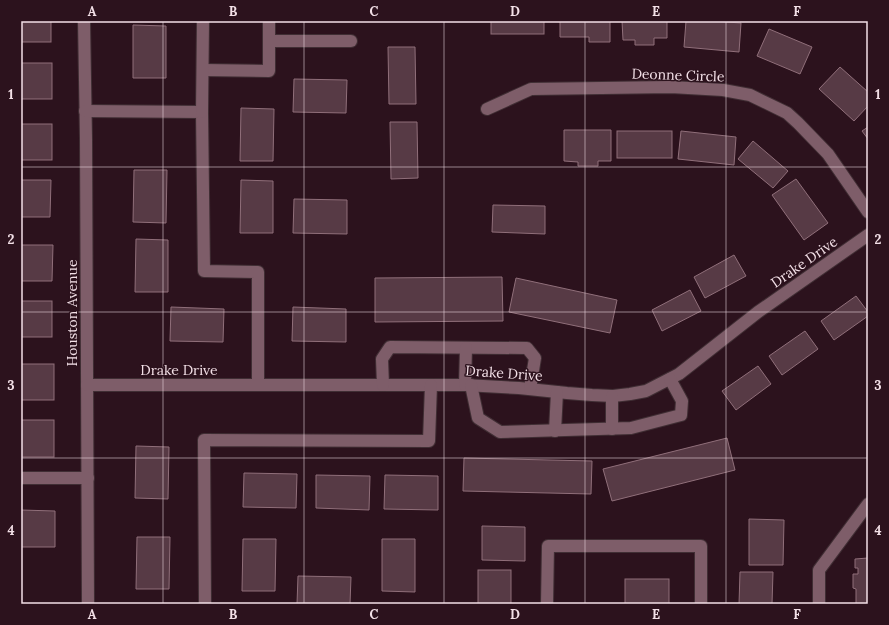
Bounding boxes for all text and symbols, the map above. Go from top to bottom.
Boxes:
text: A [88,3,97,20]
text: B [229,3,238,20]
text: C [370,3,379,20]
text: D [510,3,520,20]
text: E [652,3,660,20]
text: F [793,3,801,20]
street label: Deonne Circle [631,64,725,86]
text: 1 [8,86,14,103]
text: 1 [875,86,881,103]
text: 2 [8,231,15,248]
text: 2 [875,231,882,248]
street label: Drake Drive [767,232,841,292]
street label: Houston Avenue [63,259,81,366]
street label: Drake Drive [140,361,218,379]
street label: Drake Drive [465,361,544,385]
text: 3 [7,377,15,394]
text: 3 [874,377,882,394]
text: 4 [7,522,15,539]
text: 4 [874,522,882,539]
text: A [88,606,97,623]
text: B [229,606,238,623]
text: C [370,606,379,623]
text: D [510,606,520,623]
text: E [652,606,660,623]
text: F [793,606,801,623]

